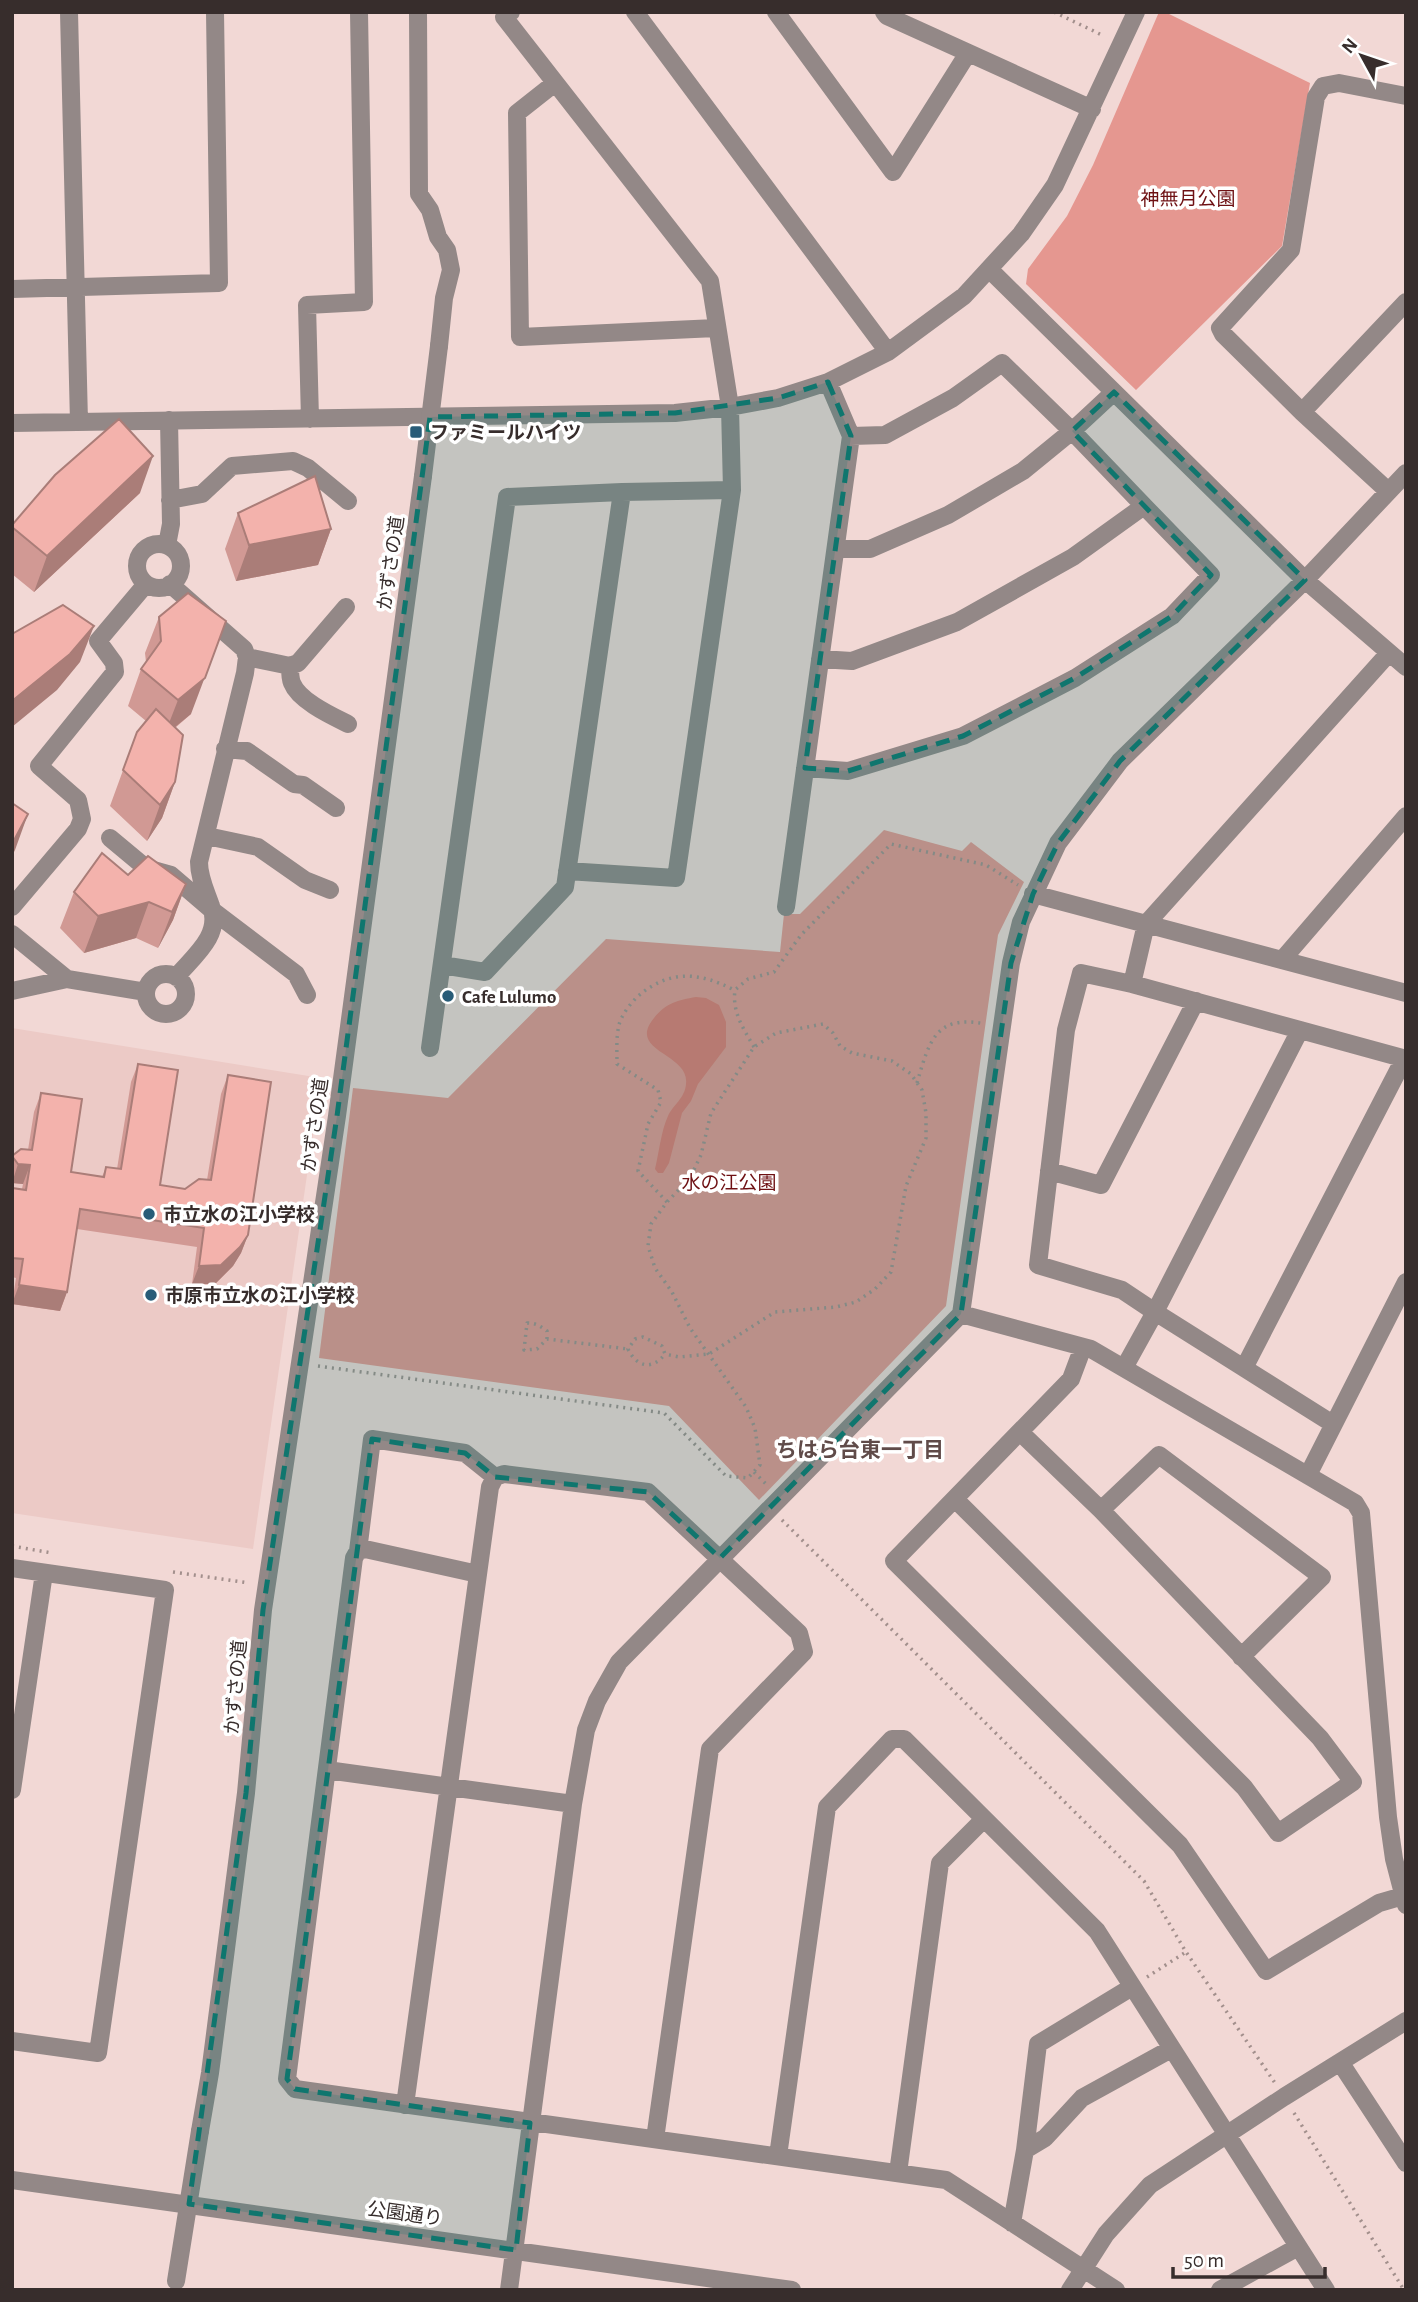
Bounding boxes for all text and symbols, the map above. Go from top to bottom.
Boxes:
north arrow [1327,21,1397,91]
text: N [1339,35,1362,57]
park label: 神無月公園 [1140,188,1236,209]
place label: ファミールハイツ [430,423,582,443]
marker: ファミールハイツ [408,424,424,440]
street label: かずさの道 [374,515,408,612]
marker: Cafe Lulumo [440,988,456,1004]
place label: Cafe Lulumo [462,988,556,1007]
street label: かずさの道 [298,1077,332,1174]
park label: 水の江公園 [681,1173,777,1193]
place label: 市立水の江小学校 [163,1204,315,1225]
marker: 市立水の江小学校 [141,1206,157,1222]
place label: 市原市立水の江小学校 [165,1285,355,1306]
marker: 市原市立水の江小学校 [143,1287,159,1303]
district label: ちはら台東一丁目 [776,1439,944,1461]
street label: かずさの道 [222,1639,250,1735]
street label: 公園通り [366,2199,444,2229]
scale bar [1173,2236,1325,2280]
text: 50 m [1184,2250,1224,2271]

